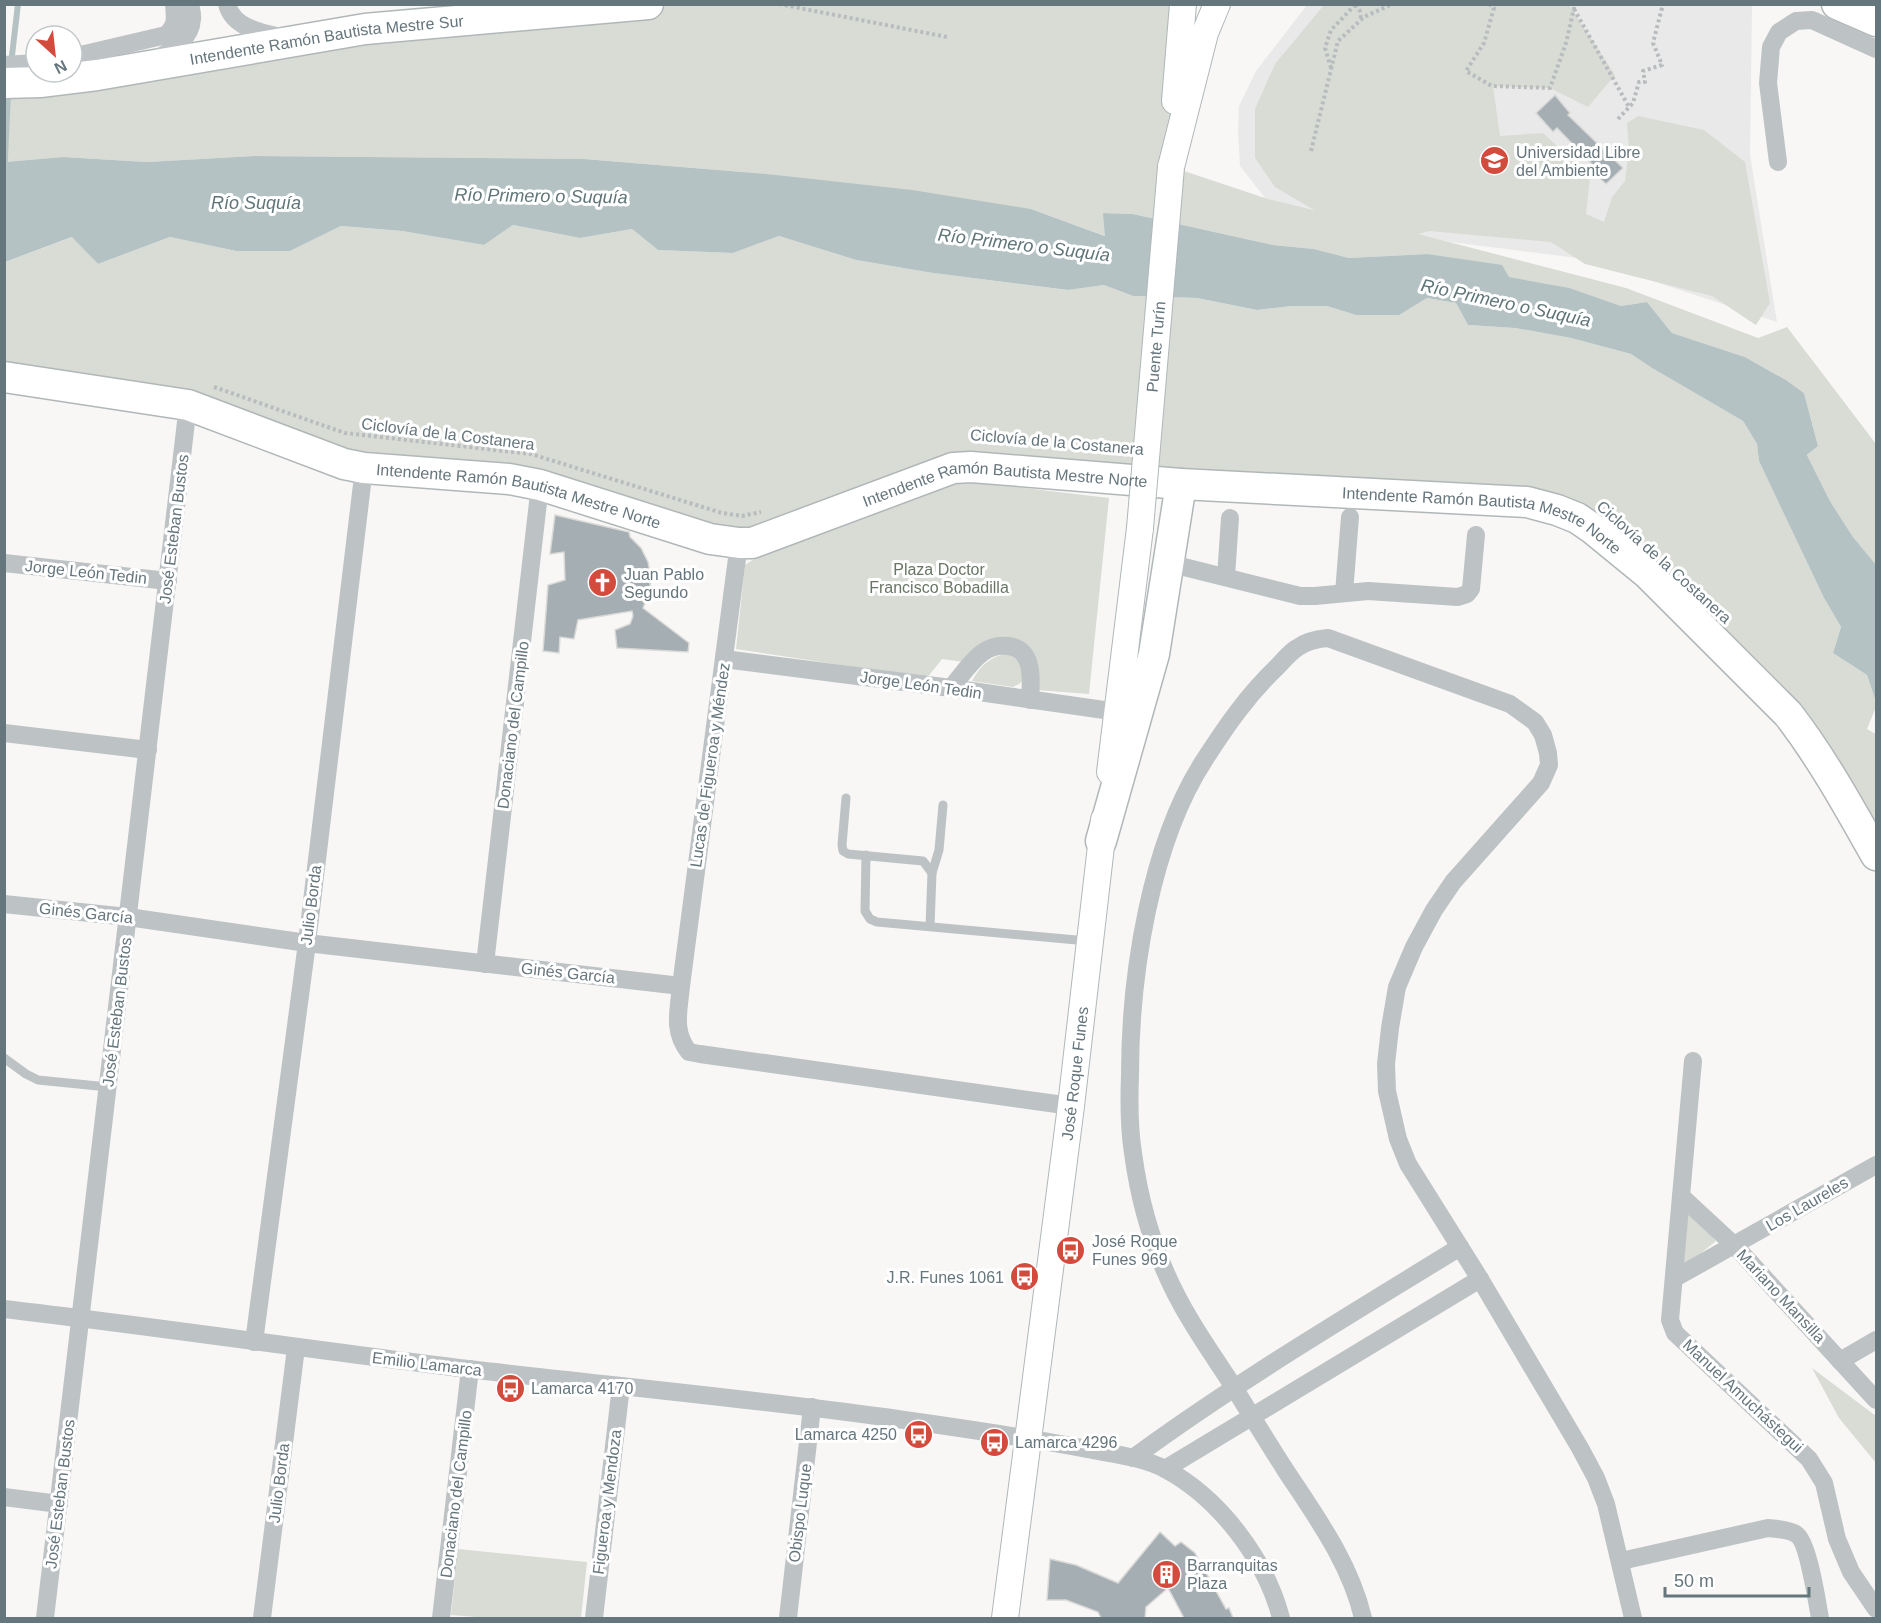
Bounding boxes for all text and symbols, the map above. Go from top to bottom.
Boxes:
street label: Intendente Ramón Bautista Mestre Sur [188,12,465,67]
north arrow [24,24,84,84]
text: N [52,57,70,77]
place label: Universidad Libre del Ambiente [1516,144,1641,179]
school or university icon: Universidad Libre del Ambiente [1479,145,1511,177]
water label: Río Primero o Suquía [454,184,628,208]
water label: Río Suquía [211,193,301,213]
water label: Río Primero o Suquía [937,225,1111,265]
water label: Río Primero o Suquía [1419,275,1593,331]
street label: Puente Turín [1143,300,1168,393]
street label: Ciclovía de la Costanera [360,415,536,453]
street label: Ciclovía de la Costanera [969,426,1145,458]
street label: José Esteban Bustos [156,453,192,605]
street label: Intendente Ramón Bautista Mestre Norte [860,459,1148,510]
street label: Intendente Ramón Bautista Mestre Norte [375,460,663,531]
street label: Intendente Ramón Bautista Mestre Norte [1342,484,1625,557]
street label: Ciclovía de la Costanera [1594,497,1735,627]
street label: Jorge León Tedin [24,557,148,587]
park label: Plaza Doctor Francisco Bobadilla [869,561,1009,596]
place label: Juan Pablo Segundo [624,566,704,601]
church icon: Juan Pablo Segundo [587,567,619,599]
street label: Donaciano del Campillo [494,640,532,810]
street label: Lucas de Figueroa y Méndez [687,662,733,868]
street label: Jorge León Tedin [859,668,983,702]
street label: Julio Borda [298,864,324,946]
street label: Ginés García [38,900,134,926]
street label: José Esteban Bustos [99,936,135,1088]
street label: Ginés García [520,960,616,986]
street label: José Roque Funes [1058,1006,1091,1141]
street label: Los Laureles [1763,1174,1851,1234]
place label: José Roque Funes 969 [1092,1233,1177,1268]
bus stop icon: José Roque Funes 969 [1055,1234,1087,1266]
street label: Mariano Mansilla [1734,1246,1829,1346]
bus stop icon: J.R. Funes 1061 [1009,1261,1041,1293]
place label: J.R. Funes 1061 [887,1269,1004,1286]
street label: Manuel Amuchástegui [1680,1336,1806,1456]
street label: Emilio Lamarca [371,1349,483,1379]
bus stop icon: Lamarca 4170 [494,1372,526,1404]
place label: Lamarca 4170 [531,1380,633,1397]
street label: Donaciano del Campillo [437,1409,475,1579]
street label: José Esteban Bustos [42,1418,78,1570]
bus stop icon: Lamarca 4250 [902,1418,934,1450]
place label: Lamarca 4250 [795,1426,897,1443]
bus stop icon: Lamarca 4296 [978,1426,1010,1458]
street label: Figueroa y Mendoza [590,1428,624,1575]
place label: Lamarca 4296 [1015,1434,1117,1451]
street label: Julio Borda [266,1442,292,1524]
street label: Obispo Luque [785,1462,815,1563]
place label: Barranquitas Plaza [1187,1557,1278,1592]
building icon: Barranquitas Plaza [1150,1558,1182,1590]
scale bar [1665,1560,1809,1598]
text: 50 m [1674,1571,1714,1591]

